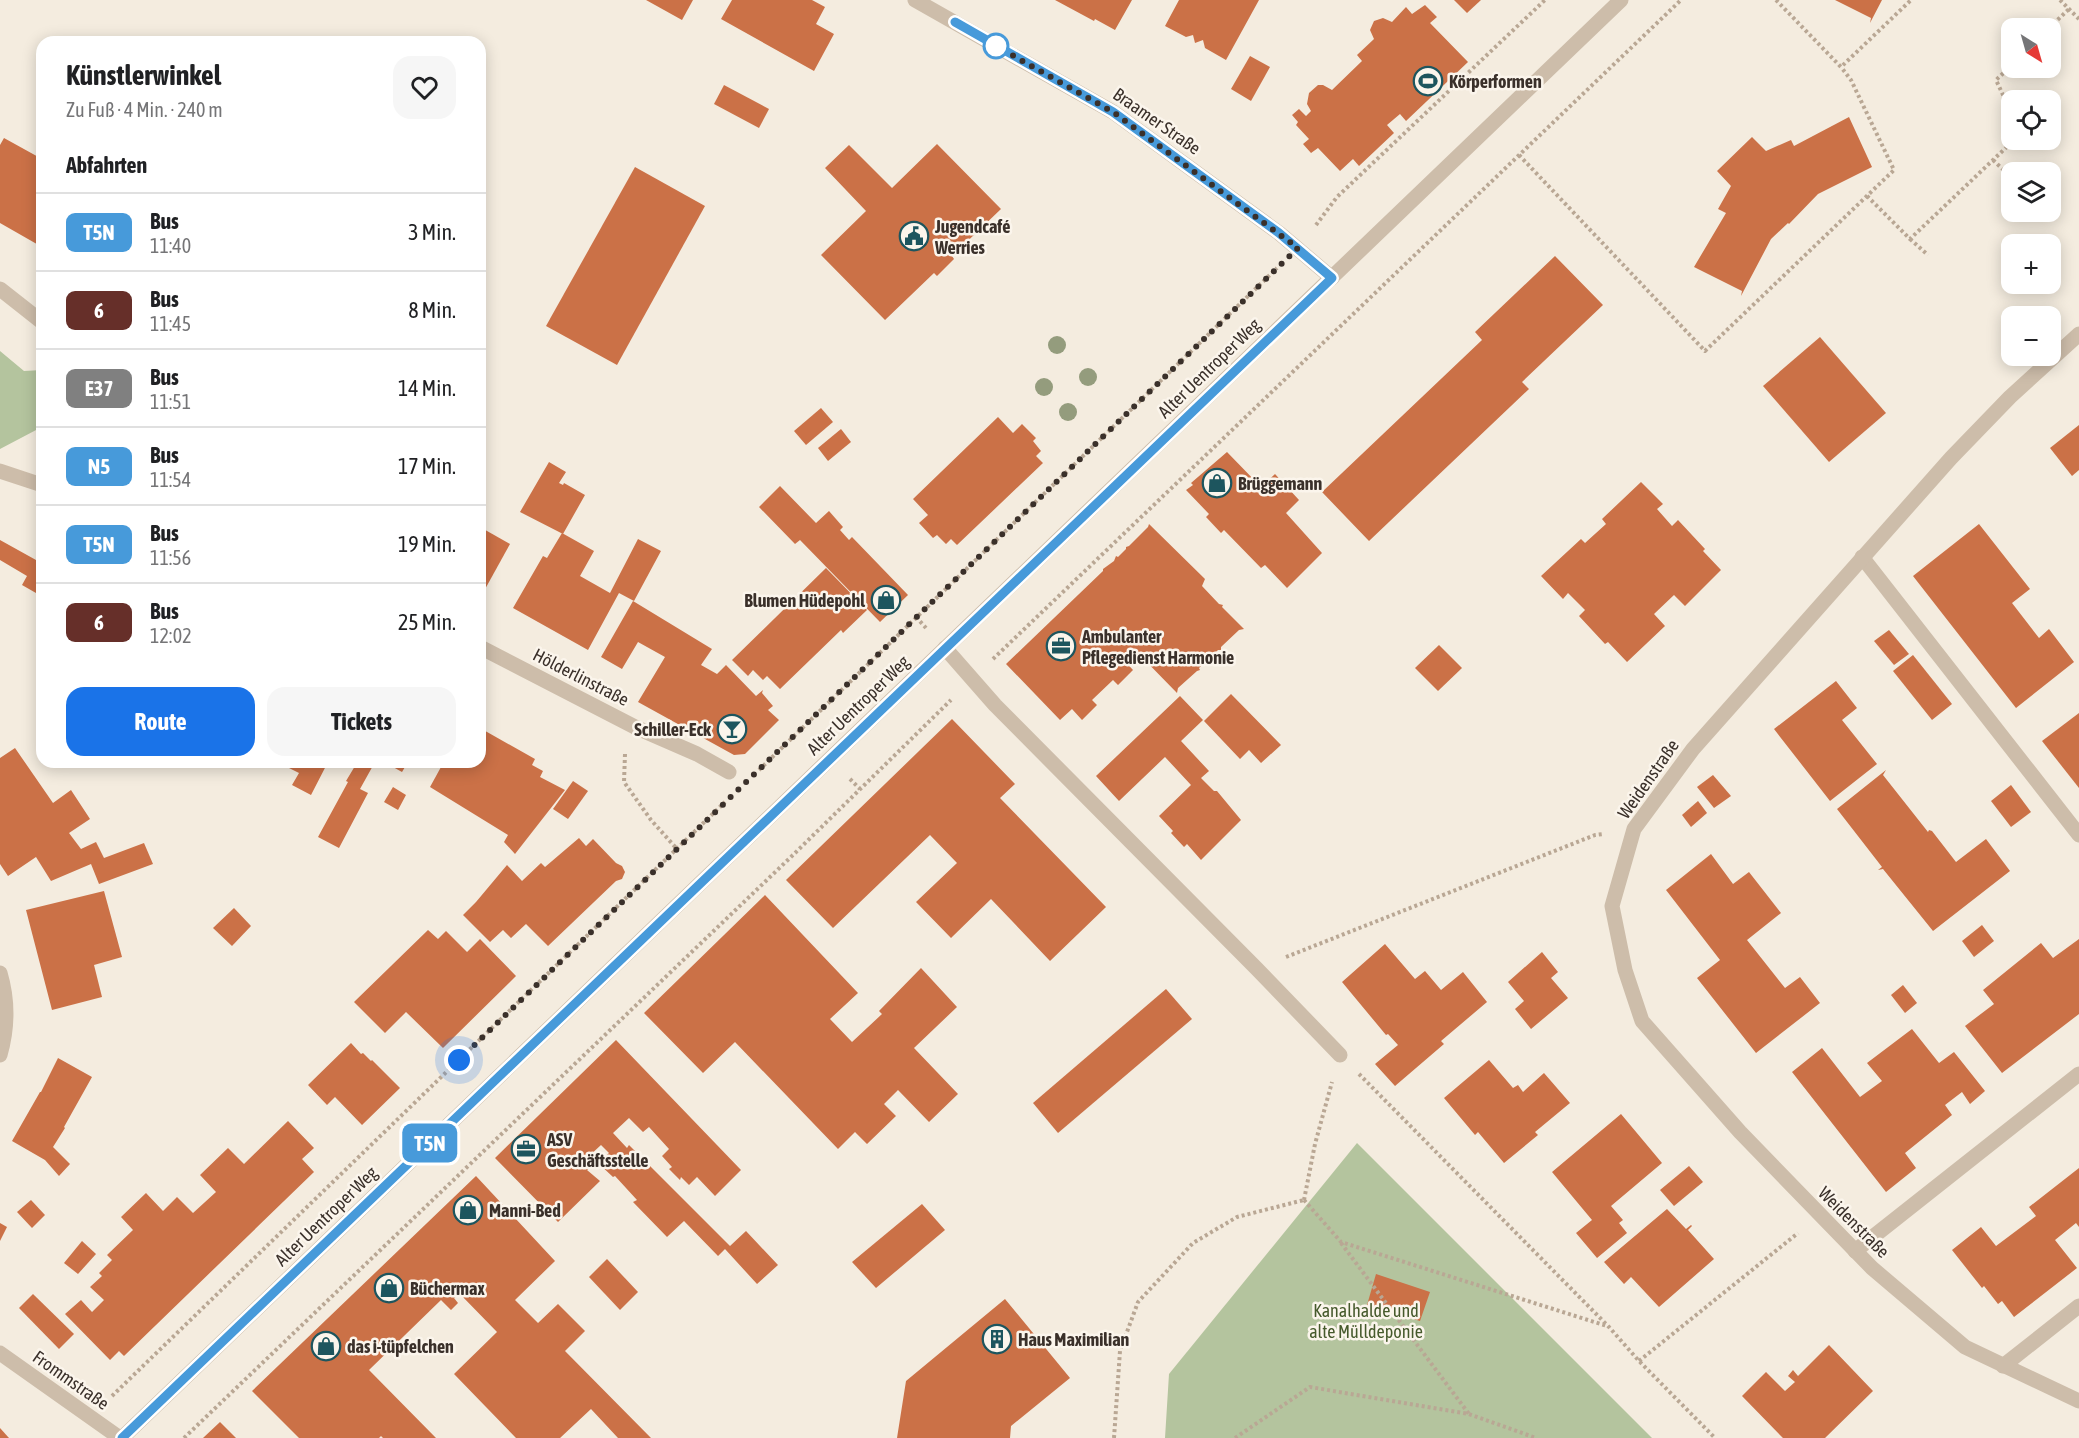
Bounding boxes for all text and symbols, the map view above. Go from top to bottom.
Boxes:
north arrow [2001,18,2061,78]
map controls [2001,18,2061,366]
unlabelled marker [983,33,1009,59]
button: heart [393,56,456,119]
text: Künstlerwinkel [66,59,221,91]
sports icon: Körperformen [1412,65,1444,97]
place label: Körperformen [1449,71,1542,92]
street label: Braamer Straße [1109,83,1205,159]
button: locate [2001,90,2061,150]
text: Zu Fuß · 4 Min. · 240 m [66,98,223,121]
text: Abfahrten [66,152,147,178]
button: layers [2001,162,2061,222]
text: Bus [150,208,179,234]
place label: Jugendcafé Werries [934,216,1010,258]
text: 3 Min. [408,219,456,245]
text: T5N [83,220,115,244]
public building icon: Jugendcafé Werries [898,220,930,252]
text: 11:40 [150,234,191,257]
button: + [2001,234,2061,294]
text: Bus [150,286,179,312]
text: 8 Min. [408,297,456,323]
text: 6 [94,298,104,322]
button: − [2001,306,2061,366]
text: 11:45 [150,312,191,335]
street label: Alter Uentroper Weg [1154,314,1265,422]
text: Bus [150,364,179,390]
text: 14 Min. [398,375,456,401]
text: E37 [85,376,113,400]
text: 11:51 [150,390,191,413]
text: Bus [150,442,179,468]
text: 17 Min. [398,453,456,479]
text: N5 [88,454,110,478]
shop icon: Brüggemann [1201,467,1233,499]
text: 11:54 [150,468,191,491]
place label: Brüggemann [1238,473,1323,494]
text: Bus [150,520,179,546]
text: 19 Min. [398,531,456,557]
text: T5N [83,532,115,556]
text: 11:56 [150,546,191,569]
shop icon: Blumen Hüdepohl [870,584,902,616]
place label: Blumen Hüdepohl [744,590,865,611]
text: Bus [150,598,179,624]
text: 25 Min. [398,609,456,635]
text: 6 [94,610,104,634]
text: 12:02 [150,624,192,647]
place label: Ambulanter Pflegedienst Harmonie [1081,626,1234,668]
office icon: Ambulanter Pflegedienst Harmonie [1045,630,1077,662]
street label: Hölderlinstraße [530,644,632,710]
street label: Alter Uentroper Weg [803,651,914,759]
button: Route [66,687,255,756]
button: Tickets [267,687,456,756]
bar icon: Schiller-Eck [716,713,748,745]
place label: Schiller-Eck [634,719,712,740]
street label: Weidenstraße [1613,735,1683,823]
your location [444,1045,474,1075]
line badge: T5N [396,1124,464,1162]
place label: ASV Geschäftsstelle [546,1129,648,1171]
text: T5N [414,1131,446,1155]
office icon: ASV Geschäftsstelle [510,1133,542,1165]
street label: Alter Uentroper Weg [271,1162,382,1270]
street label: Weidenstraße [1814,1182,1894,1262]
shop icon: Manni-Bed [452,1194,484,1226]
place label: Manni-Bed [489,1200,561,1221]
shop icon: Büchermax [373,1272,405,1304]
place label: Büchermax [410,1278,485,1299]
park label: Kanalhalde und alte Mülldeponie [1309,1300,1423,1342]
building icon: Haus Maximilian [981,1323,1013,1355]
place label: Haus Maximilian [1018,1329,1130,1350]
shop icon: das i-tüpfelchen [310,1330,342,1362]
place label: das i-tüpfelchen [347,1336,454,1357]
street label: Frommstraße [29,1346,113,1414]

